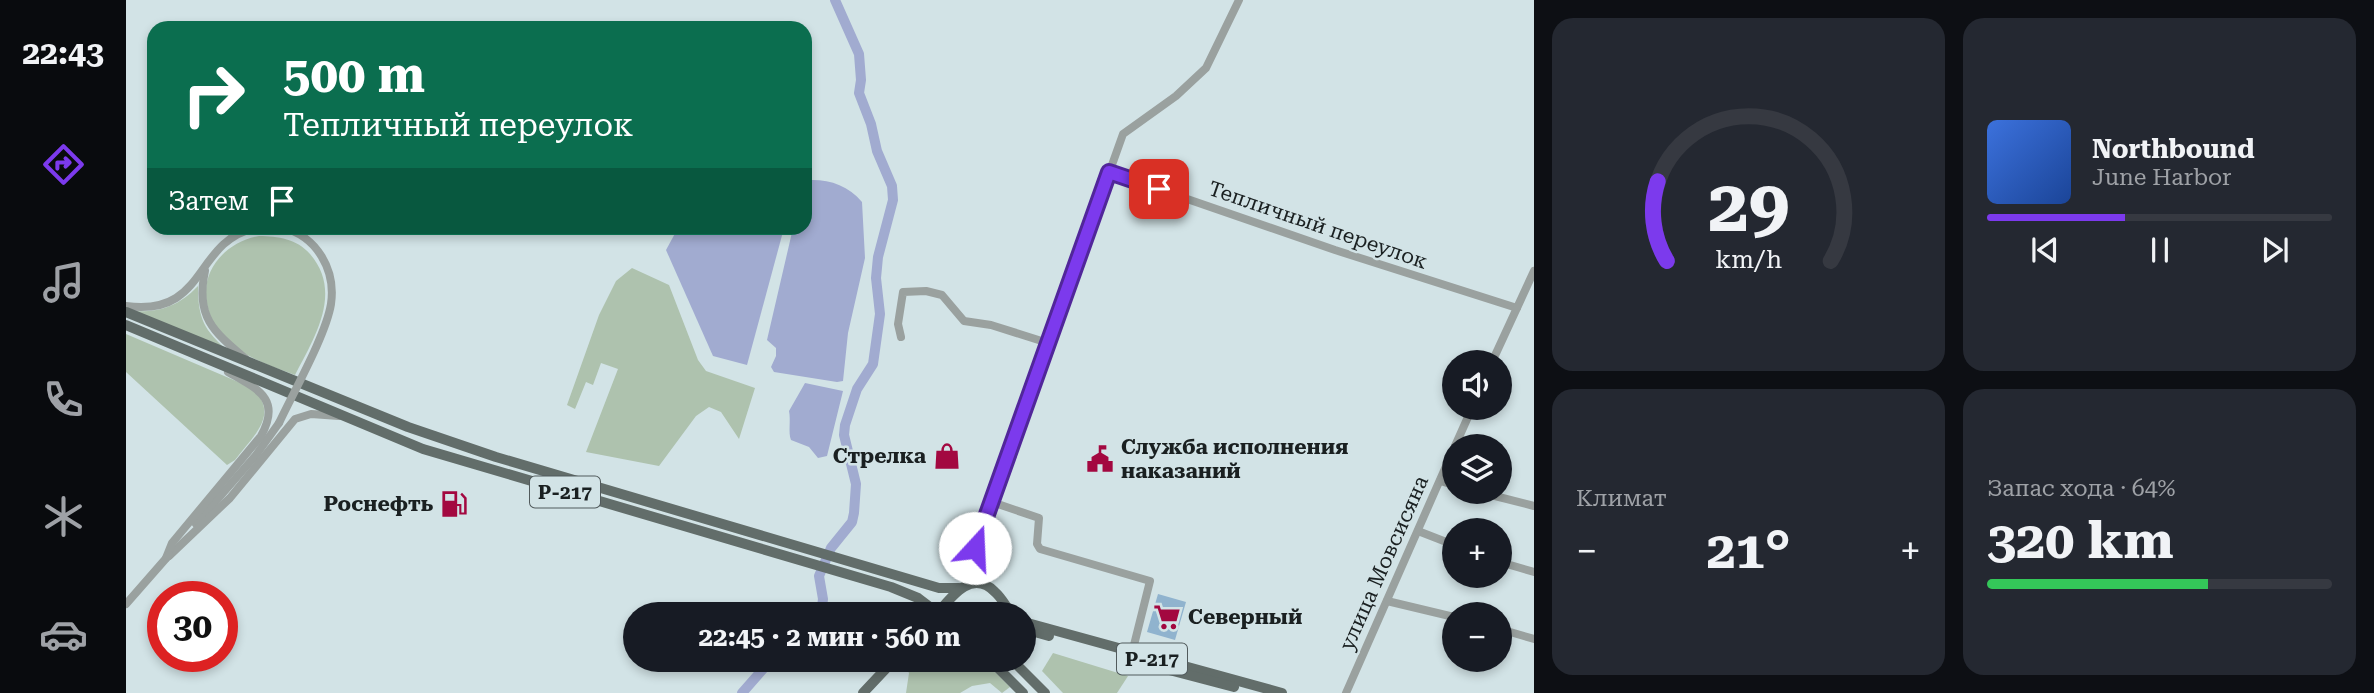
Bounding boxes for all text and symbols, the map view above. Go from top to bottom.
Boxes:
text: 22:43 [22,34,104,72]
text: 500 m [283,47,425,104]
icon: right [168,49,259,140]
text: Тепличный переулок [283,106,633,144]
text: Northbound [2092,134,2255,164]
icon: directions [39,140,88,189]
pin [1129,159,1189,219]
text: 29 [1708,164,1789,249]
text: June Harbor [2092,164,2232,191]
icon: arrive [1140,170,1178,208]
street label: Тепличный переулок [1205,176,1431,274]
icon: arrive [263,182,301,220]
text: Затем [168,186,249,216]
icon: previous [2026,231,2064,269]
icon: pause [2141,231,2179,269]
icon: next [2256,231,2294,269]
text: km/h [1715,245,1782,274]
icon: music [39,258,88,307]
map controls [1442,350,1512,672]
button: sound [1442,350,1512,420]
icon: phone [39,375,88,424]
button: layers [1442,434,1512,504]
place label: Служба исполнения наказаний [1121,435,1348,483]
shop icon: Стрелка [932,441,962,471]
place label: Стрелка [833,444,927,468]
public building icon: Служба исполнения наказаний [1085,444,1115,474]
street label: улица Мовсисяна [1335,471,1434,654]
text: Запас хода · 64% [1987,475,2176,502]
road number: Р-217 [530,477,600,508]
text: Климат [1576,485,1667,512]
fuel station icon: Роснефть [439,489,469,519]
icon: climate [39,492,88,541]
place label: Роснефть [324,492,434,516]
text: 320 km [1987,510,2174,571]
position arrow [938,511,1012,585]
button: + [1442,518,1512,588]
text: 21° [1706,520,1791,581]
text: − [1576,529,1597,573]
text: + [1900,529,1921,573]
speed limit sign: 30 [147,581,238,672]
supermarket icon: Северный [1152,602,1182,632]
button: − [1442,602,1512,672]
place label: Северный [1188,605,1302,629]
icon: car [39,610,88,659]
text: 22:45 · 2 мин · 560 m [699,622,960,652]
road number: Р-217 [1117,644,1187,674]

